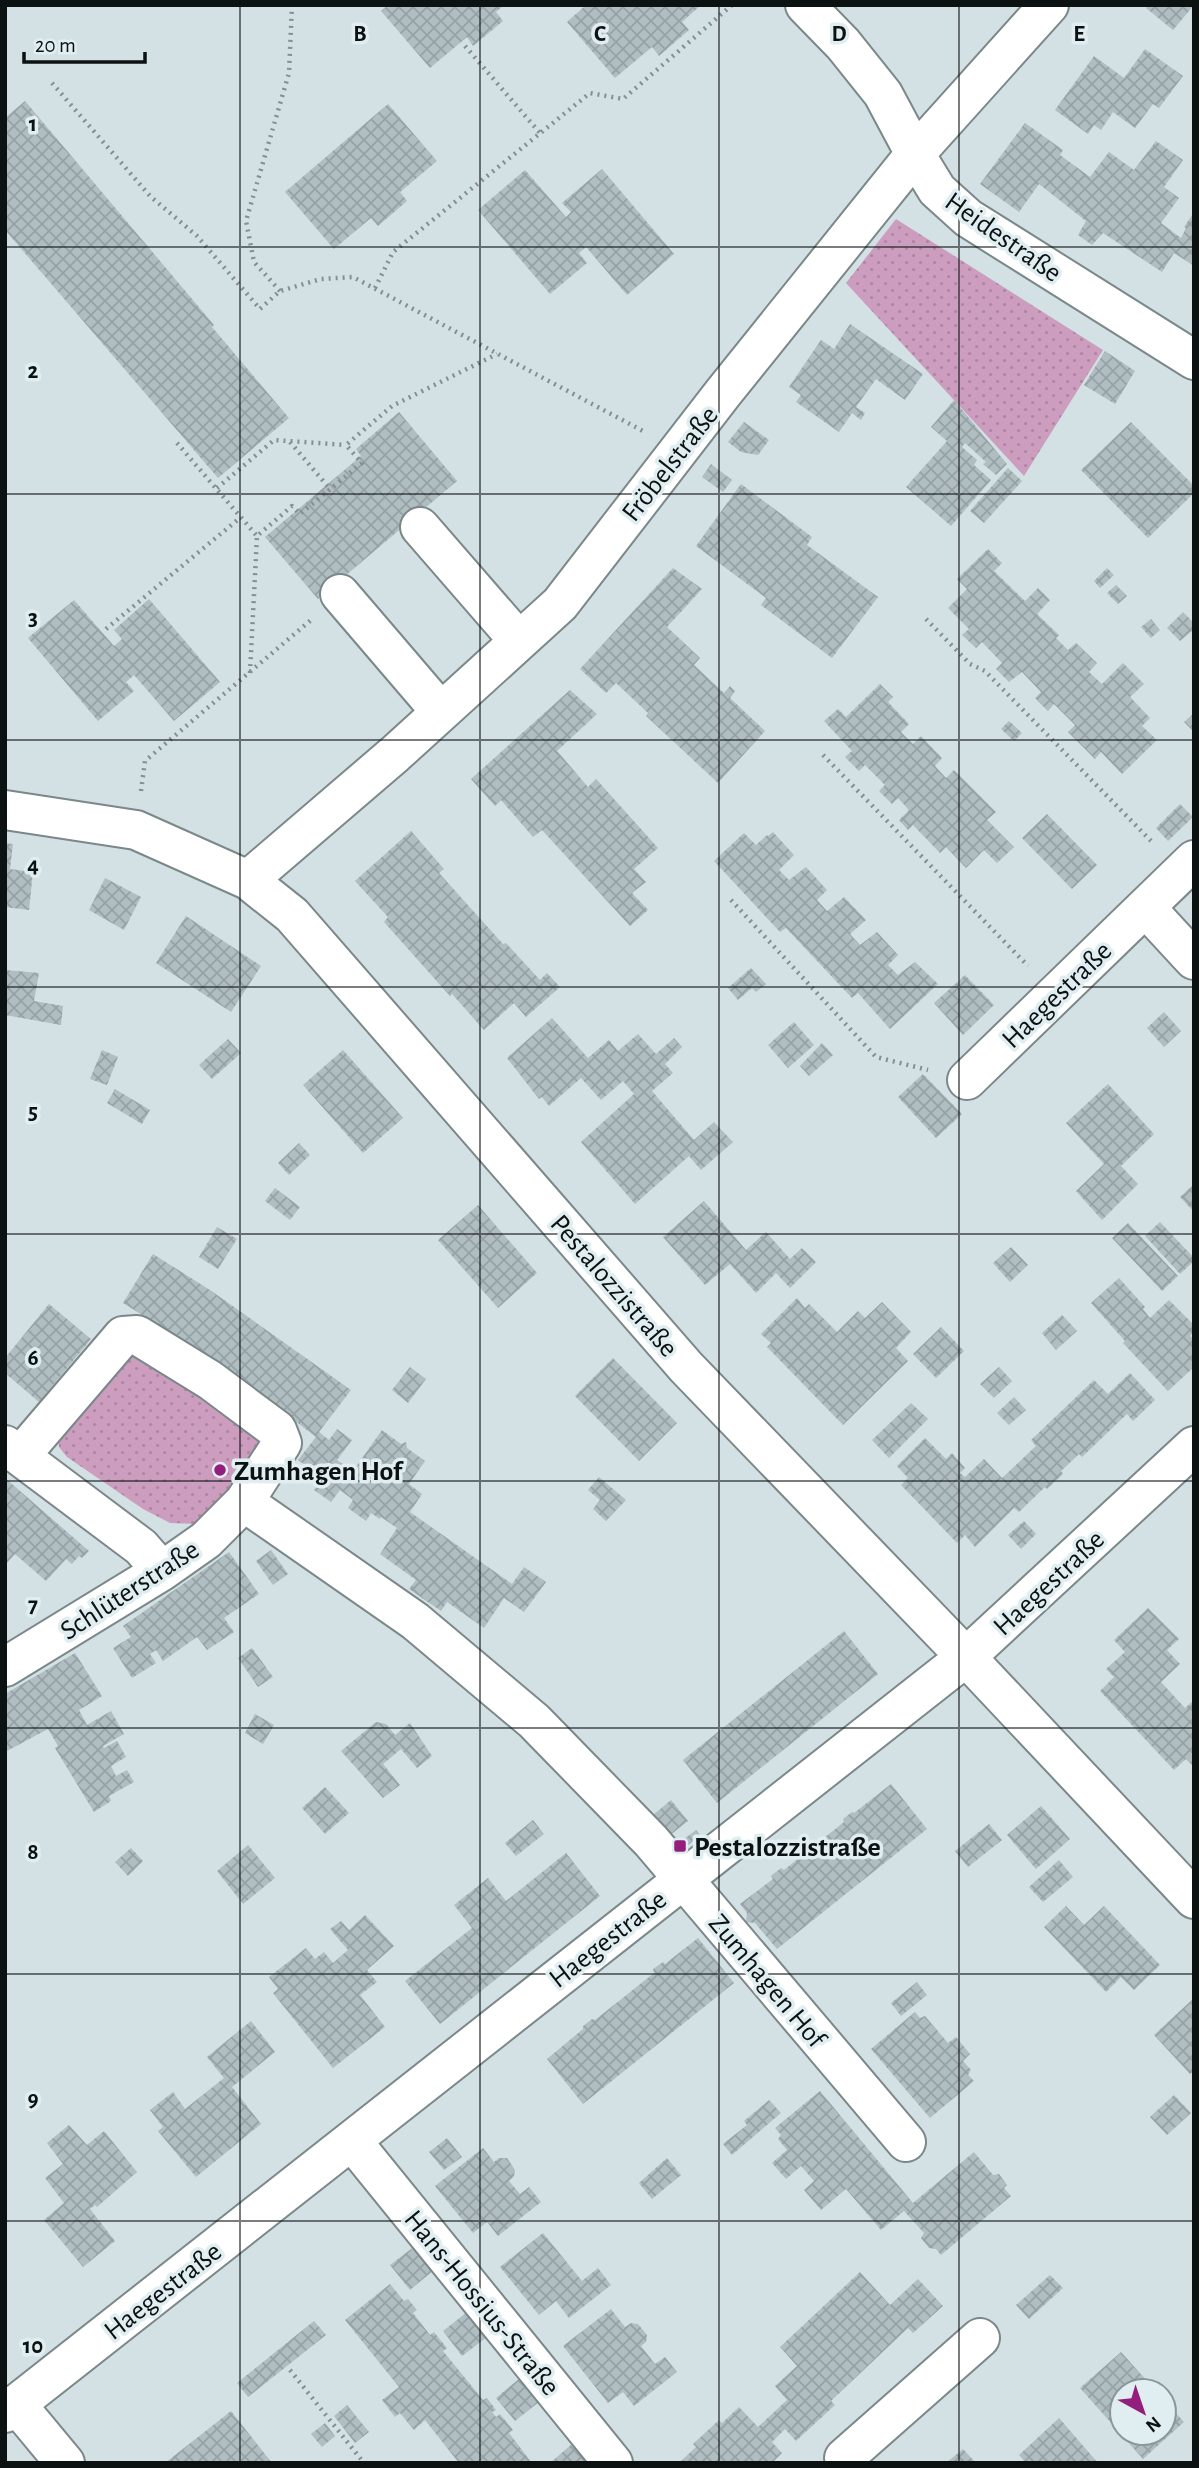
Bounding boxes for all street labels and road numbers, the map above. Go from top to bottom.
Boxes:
street label: Heidestraße [939,187,1066,288]
street label: Fröbelstraße [617,401,724,527]
street label: Haegestraße [997,937,1118,1054]
street label: Pestalozzistraße [545,1210,682,1363]
street label: Haegestraße [989,1525,1110,1641]
street label: Schlüterstraße [56,1536,204,1646]
street label: Haegestraße [544,1885,672,1994]
street label: Zumhagen Hof [703,1909,831,2054]
street label: Hans-Hossius-Straße [398,2205,564,2401]
street label: Haegestraße [99,2237,227,2346]

